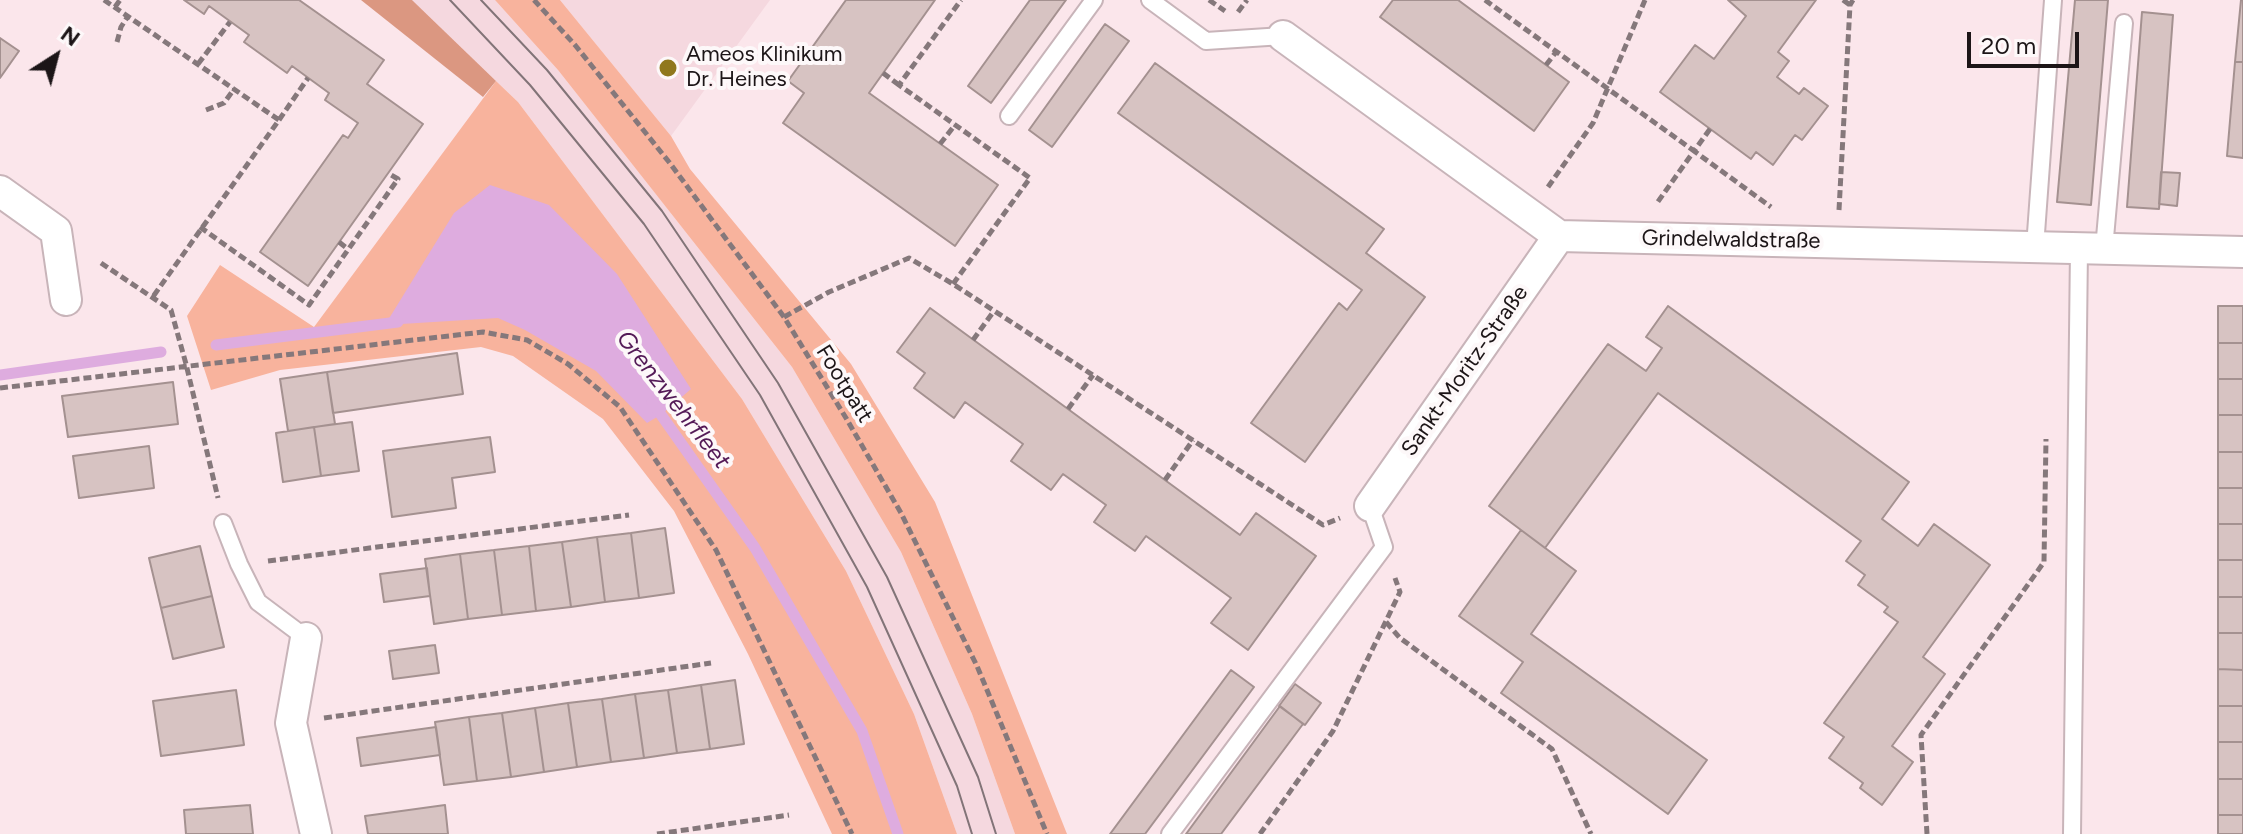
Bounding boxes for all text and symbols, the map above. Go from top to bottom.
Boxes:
north arrow [16,16,96,96]
scale bar [1971,16,2083,66]
text: N [56,20,85,52]
text: 20 m [1981,31,2036,60]
place label: Ameos Klinikum Dr. Heines [686,42,842,94]
marker: Ameos Klinikum Dr. Heines [657,57,679,79]
street label: Grindelwaldstraße [1641,225,1821,255]
street label: Sankt-Moritz-Straße [1396,281,1534,461]
water label: Grenzwehrfleet [610,325,736,475]
street label: Footpatt [810,340,878,428]

